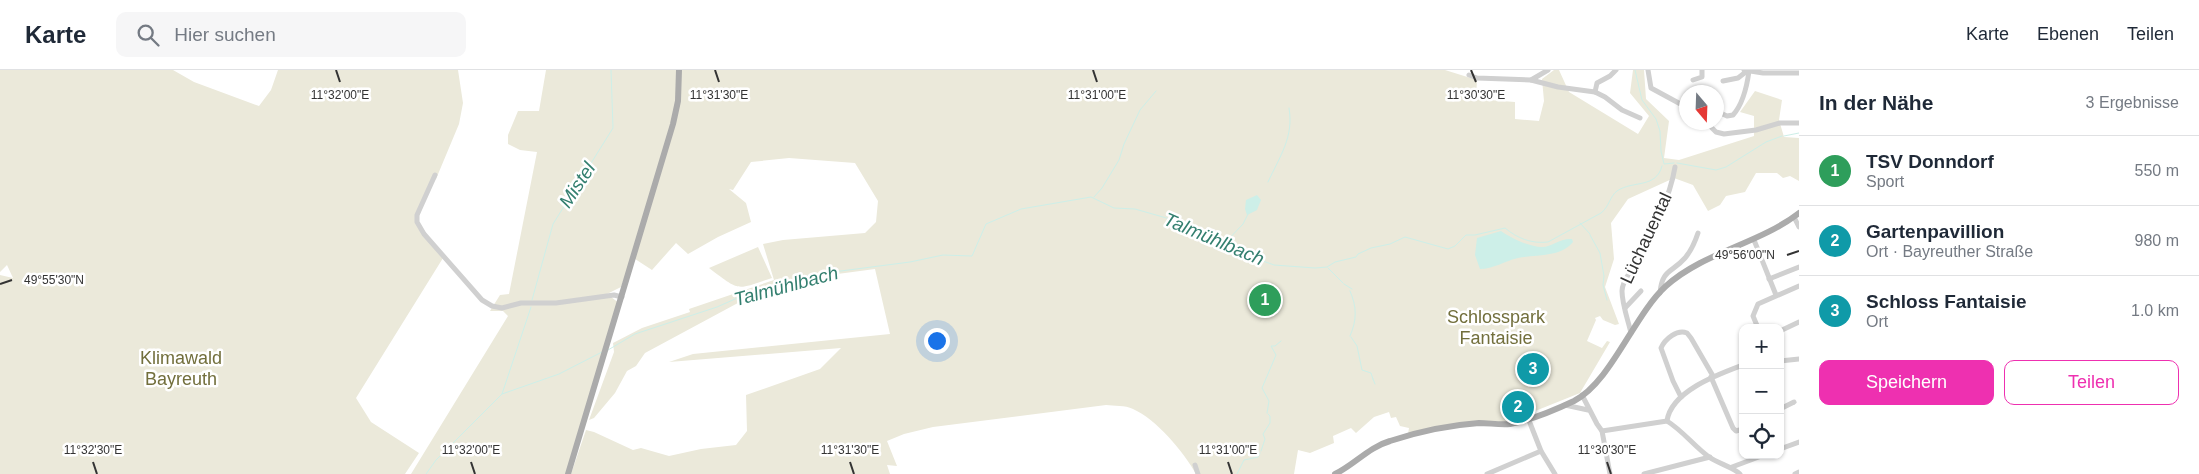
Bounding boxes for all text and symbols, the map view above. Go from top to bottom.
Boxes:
search box [116,12,466,57]
text: Karte [25,21,86,48]
icon: search [134,21,162,49]
text: Hier suchen [174,24,276,45]
text: Karte [1966,24,2009,44]
text: Ebenen [2037,24,2099,44]
text: Teilen [2127,24,2174,44]
north arrow [1679,85,1724,130]
text: 11°32'00"E [311,88,369,102]
text: 11°31'30"E [690,88,748,102]
text: 11°31'00"E [1068,88,1126,102]
text: 11°30'30"E [1447,88,1505,102]
text: In der Nähe [1819,91,1933,114]
text: 3 Ergebnisse [2086,94,2179,111]
text: TSV Donndorf [1866,151,1994,172]
water label: Mistel [555,158,600,212]
text: 1 [1831,162,1839,179]
text: 550 m [2135,162,2179,179]
text: Sport [1866,173,1904,190]
street label: Lüchauental [1616,189,1676,287]
water label: Talmühlbach [1161,208,1267,270]
text: Gartenpavillion [1866,221,2004,242]
text: 2 [1831,232,1839,249]
text: 980 m [2135,232,2179,249]
text: Ort · Bayreuther Straße [1866,243,2033,260]
text: 49°56'00"N [1715,248,1775,262]
water label: Talmühlbach [732,262,840,310]
text: 49°55'30"N [24,273,84,287]
pin: 1 [1249,281,1281,319]
text: Schloss Fantaisie [1866,291,2027,312]
text: 3 [1831,302,1839,319]
text: 1.0 km [2131,302,2179,319]
park label: Schlosspark Fantaisie [1447,307,1546,348]
text: Ort [1866,313,1888,330]
map controls [1739,324,1784,459]
button: + [1739,324,1784,369]
your location [924,328,950,354]
park label: Klimawald Bayreuth [140,348,222,389]
pin: 3 [1517,350,1549,388]
button: Speichern [1819,360,1994,405]
button: Teilen [2004,360,2179,405]
button: − [1739,369,1784,414]
pin: 2 [1502,388,1534,426]
button: locate [1739,414,1784,459]
text: 11°32'30"E [64,443,122,457]
text: 11°32'00"E [442,443,500,457]
text: 11°31'30"E [821,443,879,457]
text: 11°31'00"E [1199,443,1257,457]
text: 11°30'30"E [1578,443,1636,457]

